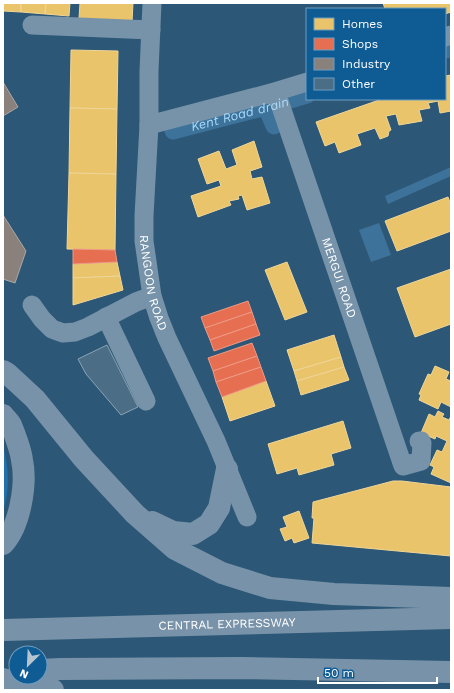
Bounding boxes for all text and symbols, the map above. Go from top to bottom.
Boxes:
legend [306,8,446,100]
text: Homes [342,17,383,31]
text: Shops [342,37,378,51]
text: Industry [342,57,391,71]
text: Other [342,77,375,91]
water label: Kent Road drain [189,93,291,134]
street label: RANGOON ROAD [137,235,170,333]
street label: MERGUI ROAD [319,236,359,320]
street label: CENTRAL EXPRESSWAY [158,615,296,633]
north arrow [8,645,48,685]
scale bar [318,659,437,685]
text: N [18,666,31,681]
text: 50 m [324,666,354,680]

